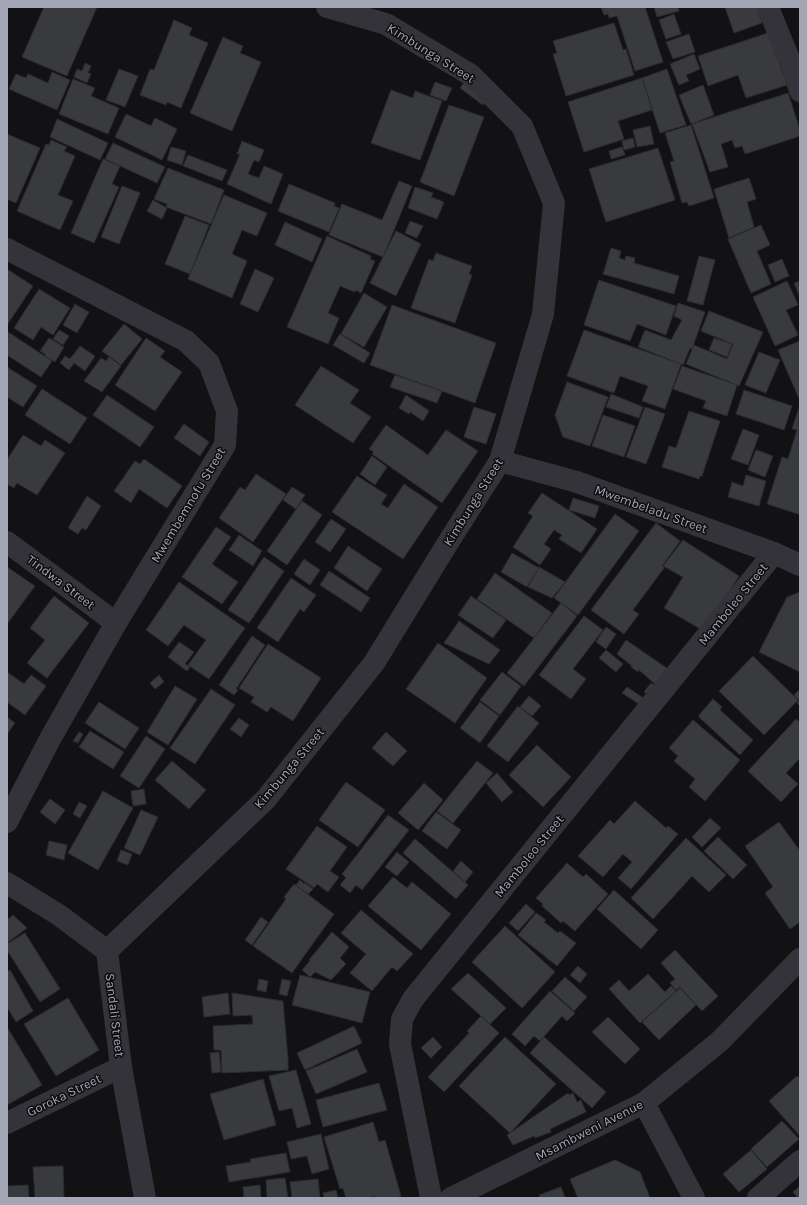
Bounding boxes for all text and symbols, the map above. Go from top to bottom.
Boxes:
street label: Kimbunga Street [384,20,478,86]
street label: Mwembemnofu Street [148,445,228,565]
street label: Kimbunga Street [440,455,506,549]
street label: Mwembeladu Street [593,482,709,536]
street label: Tindwa Street [24,552,98,613]
street label: Mamboleo Street [695,560,771,648]
street label: Kimbunga Street [251,725,327,811]
street label: Mamboleo Street [491,812,567,900]
street label: Sandali Street [102,972,128,1058]
street label: Goroka Street [25,1071,104,1119]
street label: Msambweni Avenue [533,1096,646,1164]

